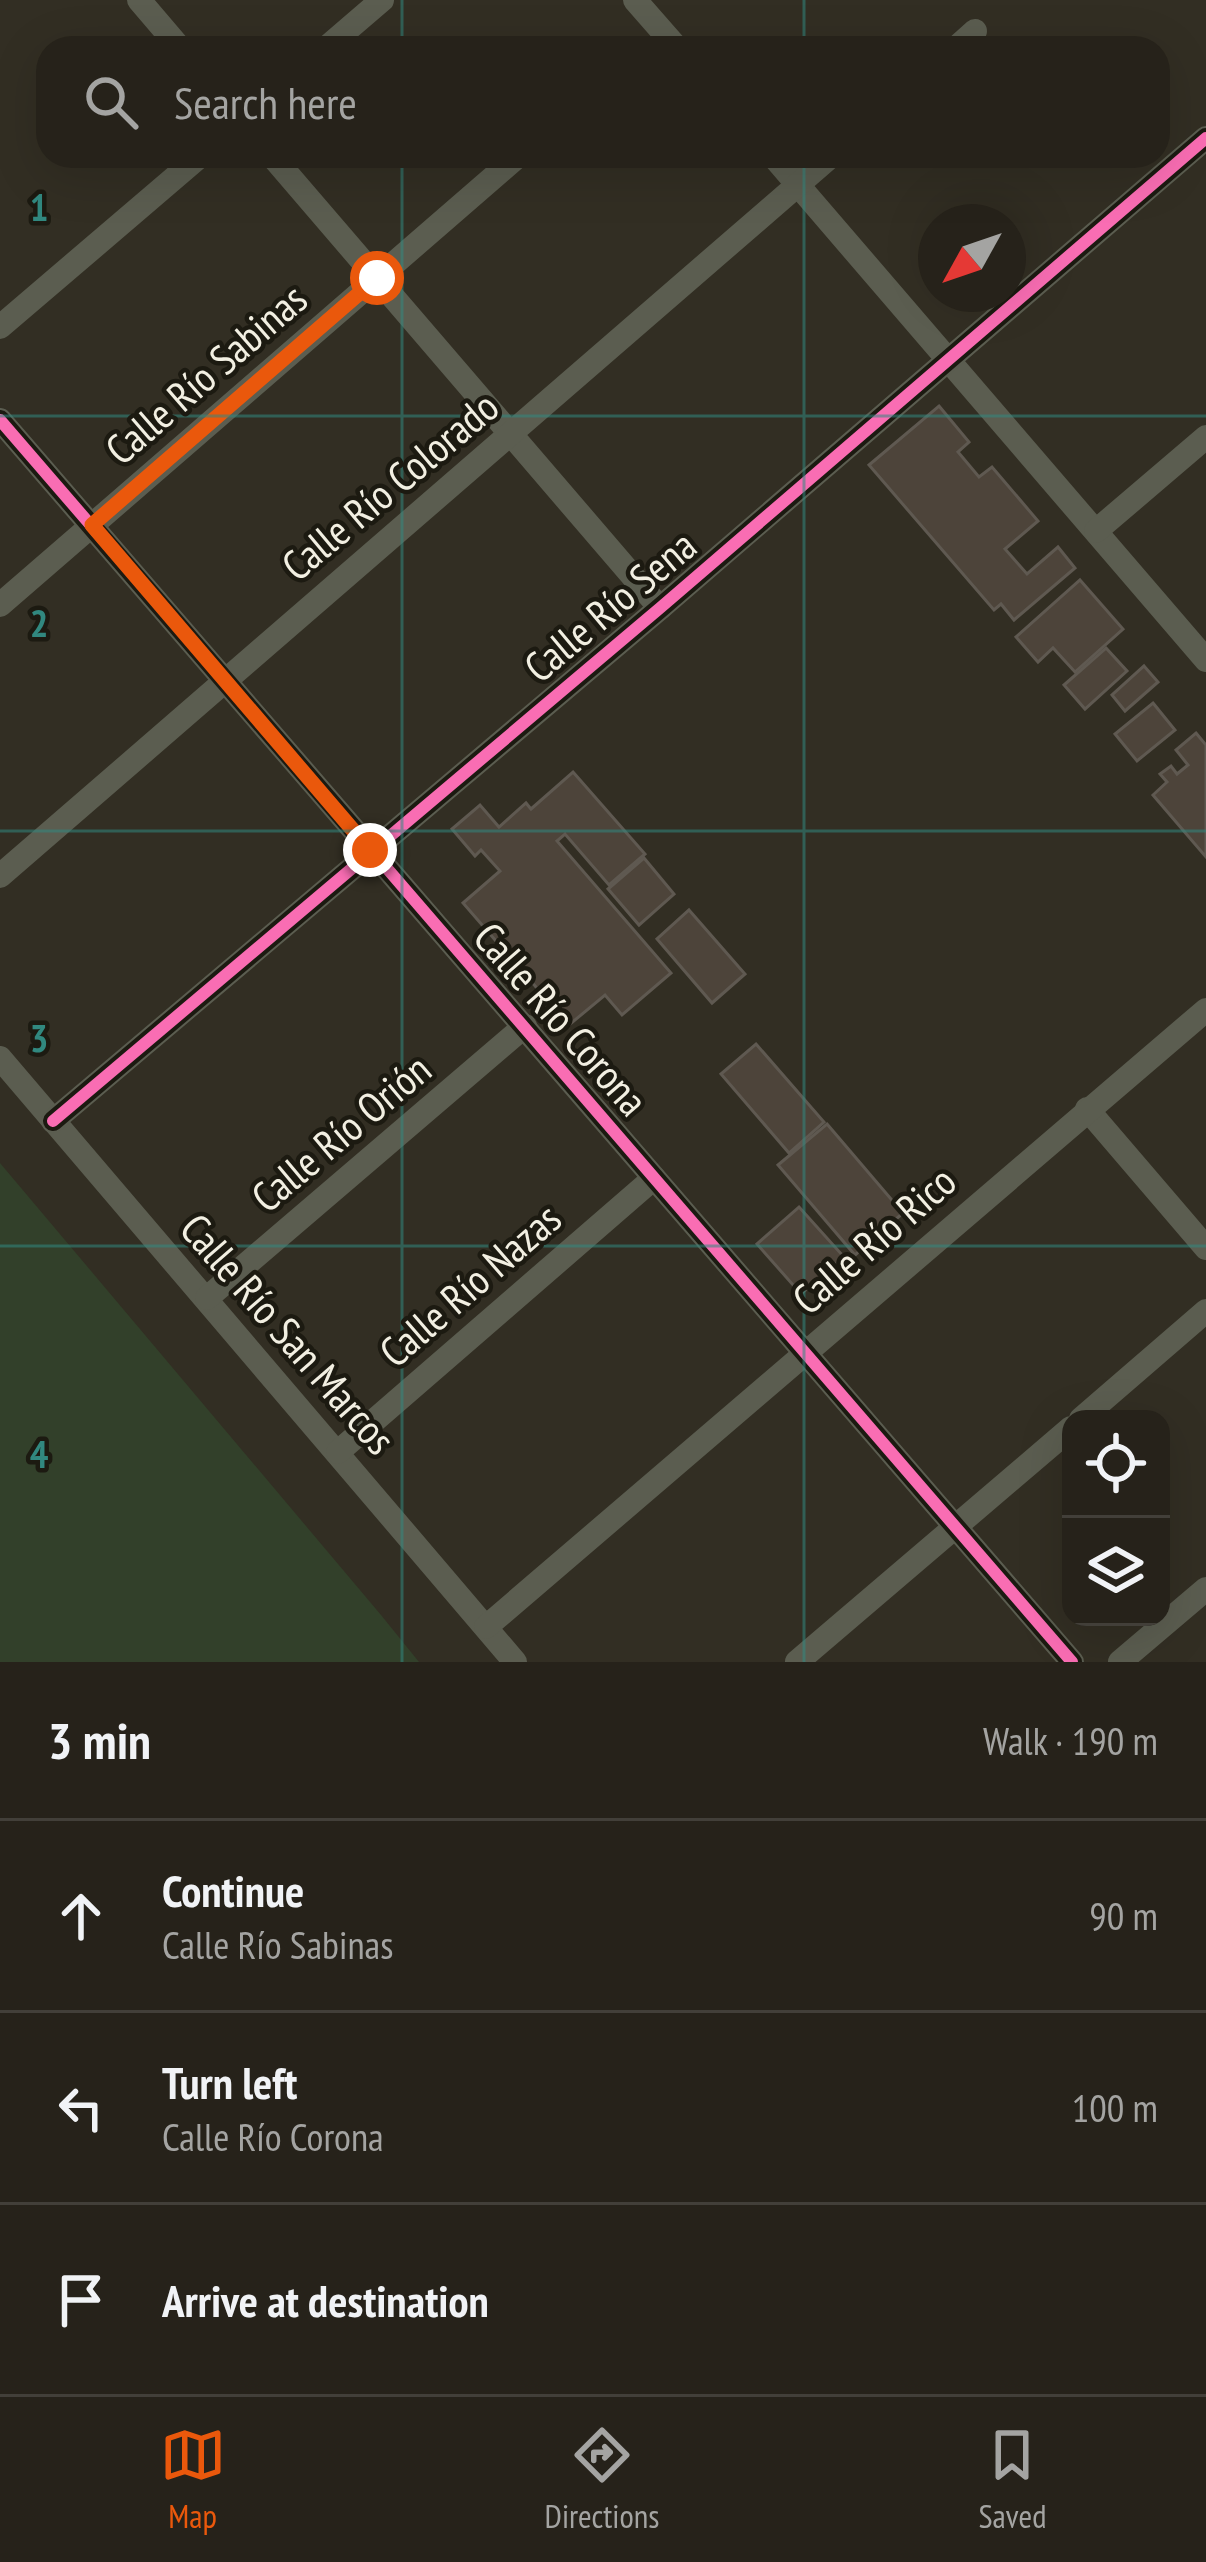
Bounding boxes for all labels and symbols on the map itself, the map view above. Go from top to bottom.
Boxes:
text: 1 [30,181,48,232]
north arrow [918,204,1026,312]
route start [350,251,404,305]
street label: Calle Río Sabinas [94,271,318,476]
street label: Calle Río Colorado [270,379,509,592]
street label: Calle Río Sena [512,518,707,694]
text: 2 [30,597,48,648]
route end [343,823,397,877]
street label: Calle Río Corona [462,911,660,1127]
text: 3 [30,1012,48,1063]
street label: Calle Río Orión [240,1042,442,1224]
street label: Calle Río Rico [780,1153,967,1326]
street label: Calle Río Nazas [367,1191,572,1379]
street label: Calle Río San Marcos [169,1202,408,1465]
text: 4 [30,1428,49,1479]

